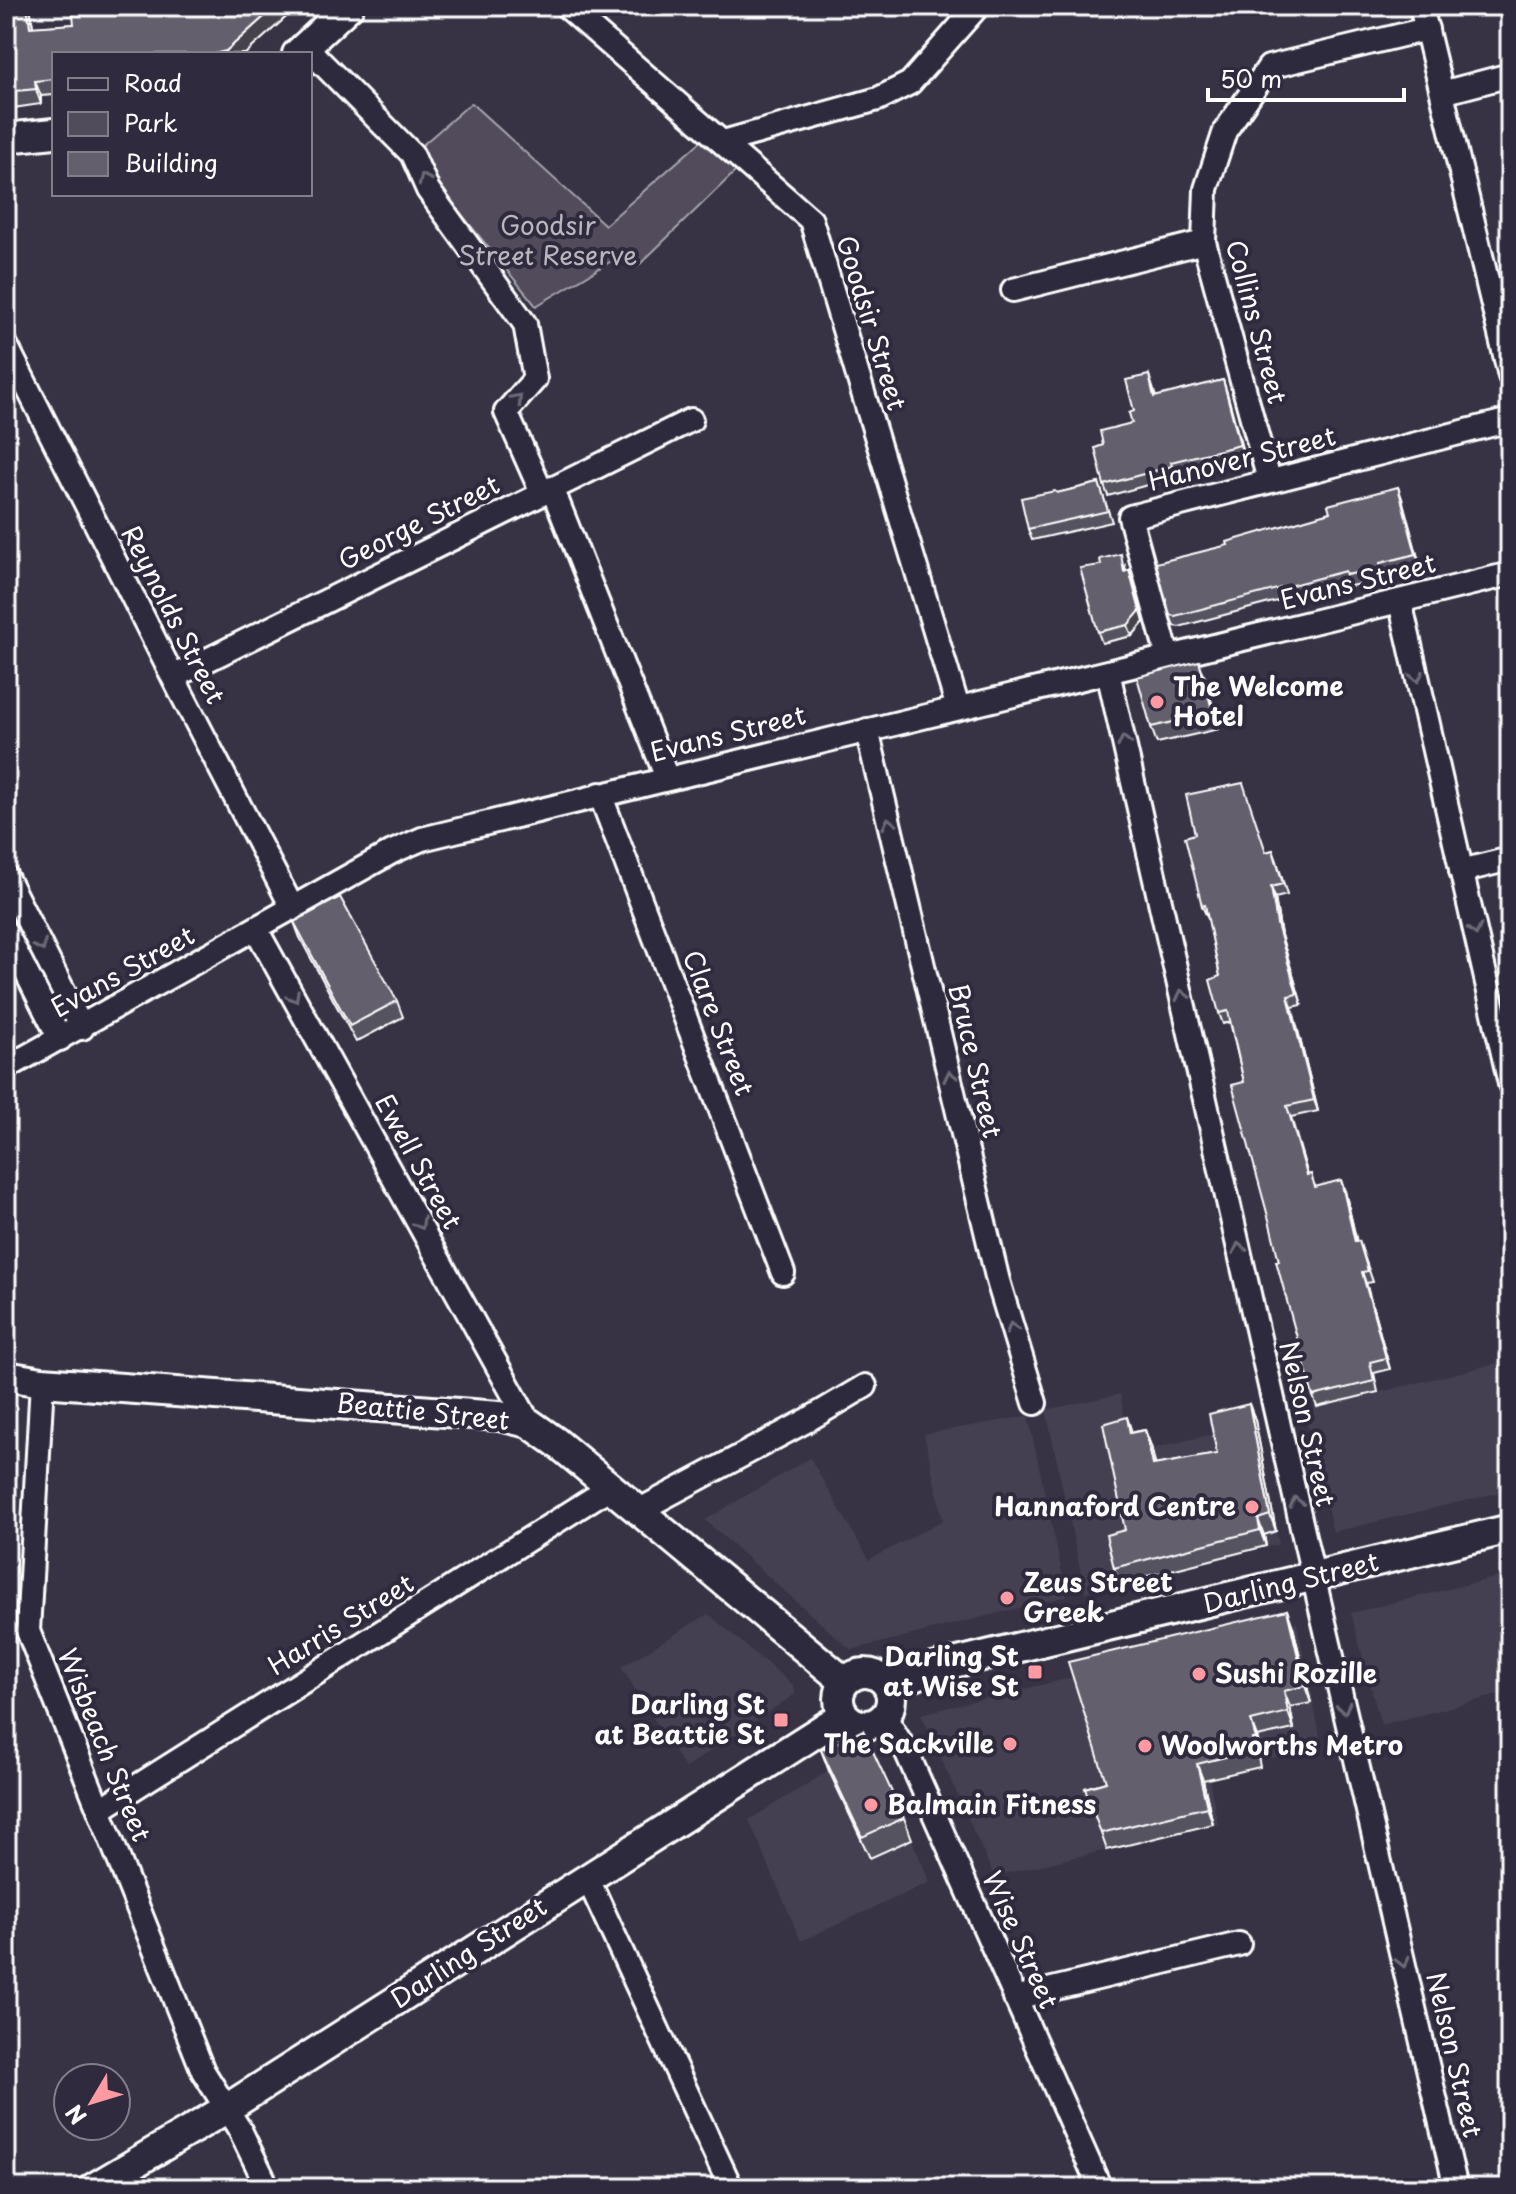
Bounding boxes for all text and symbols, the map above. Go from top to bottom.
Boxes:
legend [52,52,312,196]
scale bar [1208,52,1404,102]
text: 50 m [1220,60,1282,96]
text: Road [124,64,182,100]
text: Park [124,104,178,140]
text: Building [124,144,218,180]
one-way arrow [418,173,434,188]
park label: Goodsir Street Reserve [458,205,638,274]
street label: Goodsir Street [827,230,918,415]
street label: Collins Street [1217,235,1298,408]
one-way arrow [507,394,522,409]
street label: Hanover Street [1144,415,1340,500]
street label: George Street [331,464,506,579]
street label: Reynolds Street [113,518,236,710]
street label: Evans Street [1276,542,1439,619]
place label: The Welcome Hotel [1173,666,1344,735]
one-way arrow [1408,670,1425,683]
marker: The Welcome Hotel [1148,693,1166,711]
street label: Evans Street [646,694,809,771]
one-way arrow [1116,735,1133,748]
one-way arrow [882,817,899,831]
street label: Evans Street [43,915,201,1026]
one-way arrow [1466,923,1483,937]
one-way arrow [31,938,47,953]
street label: Clare Street [674,944,765,1101]
street label: Bruce Street [940,980,1013,1142]
one-way arrow [284,988,300,1003]
one-way arrow [1174,988,1191,1002]
one-way arrow [942,1070,959,1084]
street label: Ewell Street [366,1087,473,1236]
one-way arrow [410,1216,426,1230]
one-way arrow [1231,1242,1248,1256]
one-way arrow [1005,1322,1021,1336]
street label: Nelson Street [1270,1337,1346,1510]
street label: Beattie Street [335,1382,512,1439]
place label: Hannaford Centre [994,1486,1236,1525]
one-way arrow [1288,1495,1305,1509]
marker: Hannaford Centre [1243,1498,1261,1516]
street label: Darling Street [1199,1541,1382,1622]
place label: Zeus Street Greek [1023,1562,1173,1631]
street label: Harris Street [260,1563,421,1684]
marker: Zeus Street Greek [998,1589,1016,1607]
place label: Darling St at Wise St [883,1636,1019,1705]
street label: Wisbeach Street [49,1642,162,1847]
place label: Sushi Rozille [1215,1653,1377,1692]
marker: Darling St at Wise St [1026,1663,1044,1681]
marker: Sushi Rozille [1190,1665,1208,1683]
place label: Darling St at Beattie St [594,1684,765,1753]
one-way arrow [1335,1701,1352,1715]
marker: Darling St at Beattie St [772,1711,790,1729]
place label: The Sackville [824,1723,994,1762]
place label: Woolworths Metro [1161,1725,1403,1764]
marker: The Sackville [1001,1735,1019,1753]
marker: Woolworths Metro [1136,1737,1154,1755]
place label: Balmain Fitness [887,1784,1096,1823]
marker: Balmain Fitness [862,1796,880,1814]
street label: Wise Street [974,1864,1069,2015]
street label: Darling Street [382,1886,554,2017]
one-way arrow [1394,1954,1411,1968]
street label: Nelson Street [1417,1968,1493,2141]
north arrow [52,2062,132,2142]
text: N [57,2098,93,2132]

